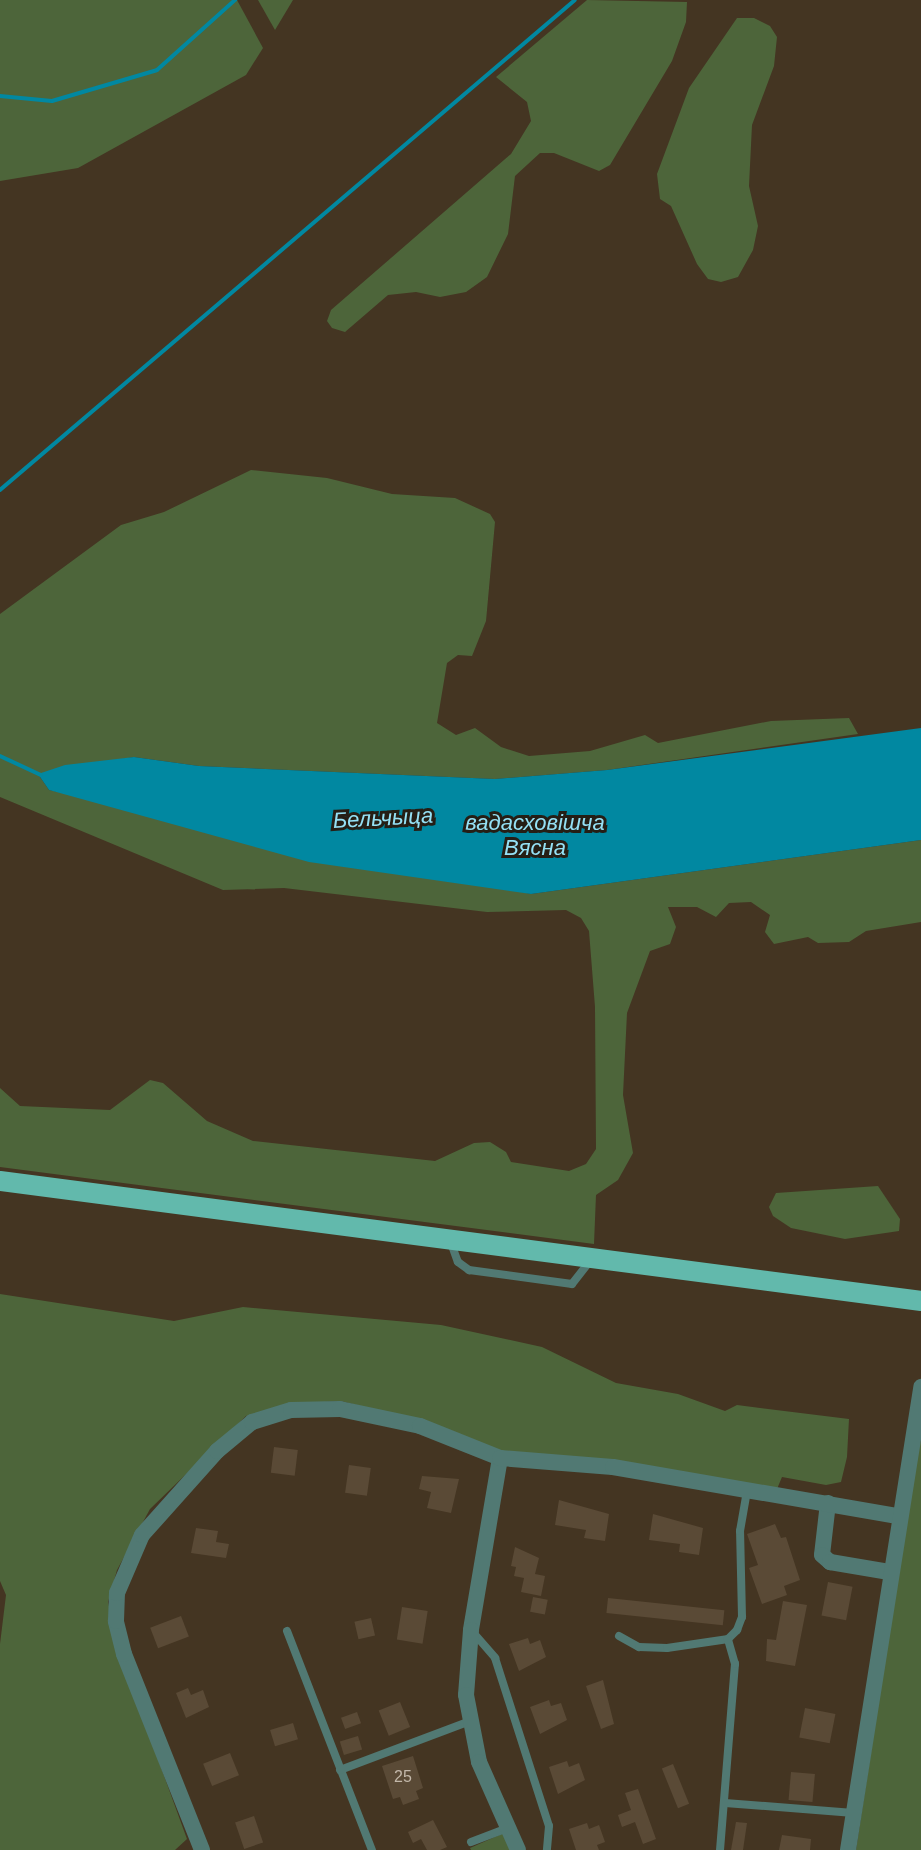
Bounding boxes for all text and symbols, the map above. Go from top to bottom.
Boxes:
water label: Бельчыца [332,802,434,834]
water label: вадасховішча Вясна [465,809,605,860]
house number: 25 [394,1767,412,1787]

